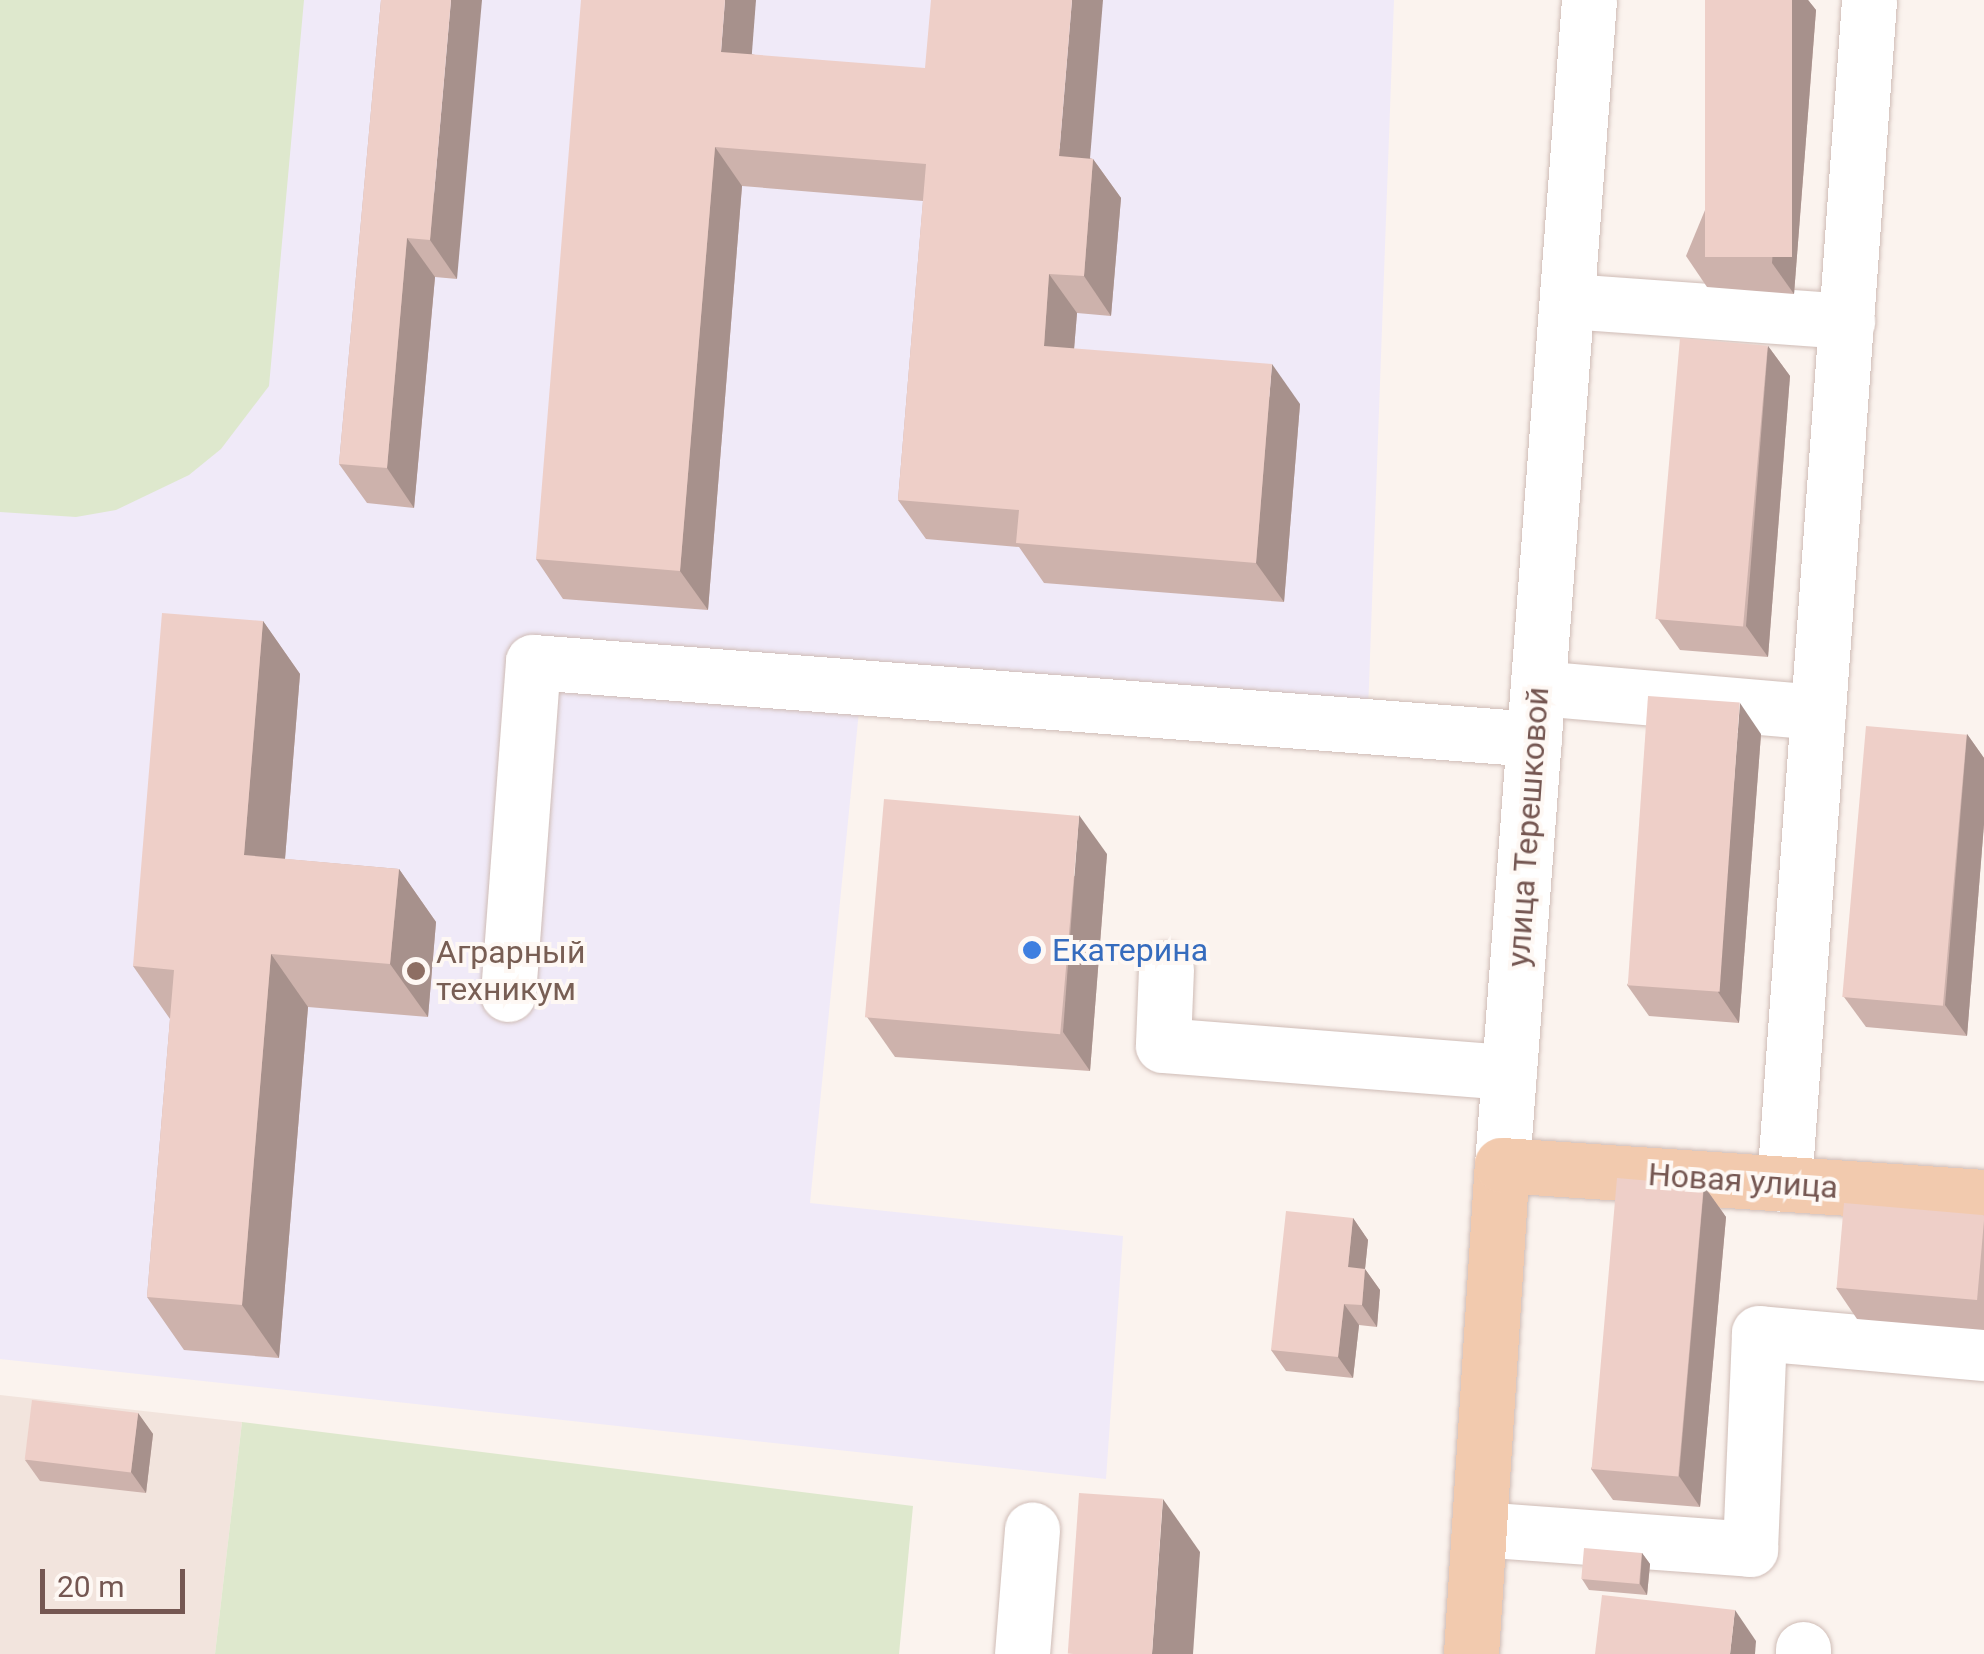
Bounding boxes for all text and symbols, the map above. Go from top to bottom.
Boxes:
street label: улица Терешковой [1499,685,1557,969]
place label: Екатерина [1052,931,1208,969]
place label: Аграрный техникум [436,934,585,1009]
marker: Екатерина [1021,939,1043,961]
marker: Аграрный техникум [405,960,427,982]
street label: Новая улица [1647,1155,1839,1207]
scale bar [45,1549,190,1611]
text: 20 m [57,1569,124,1604]

